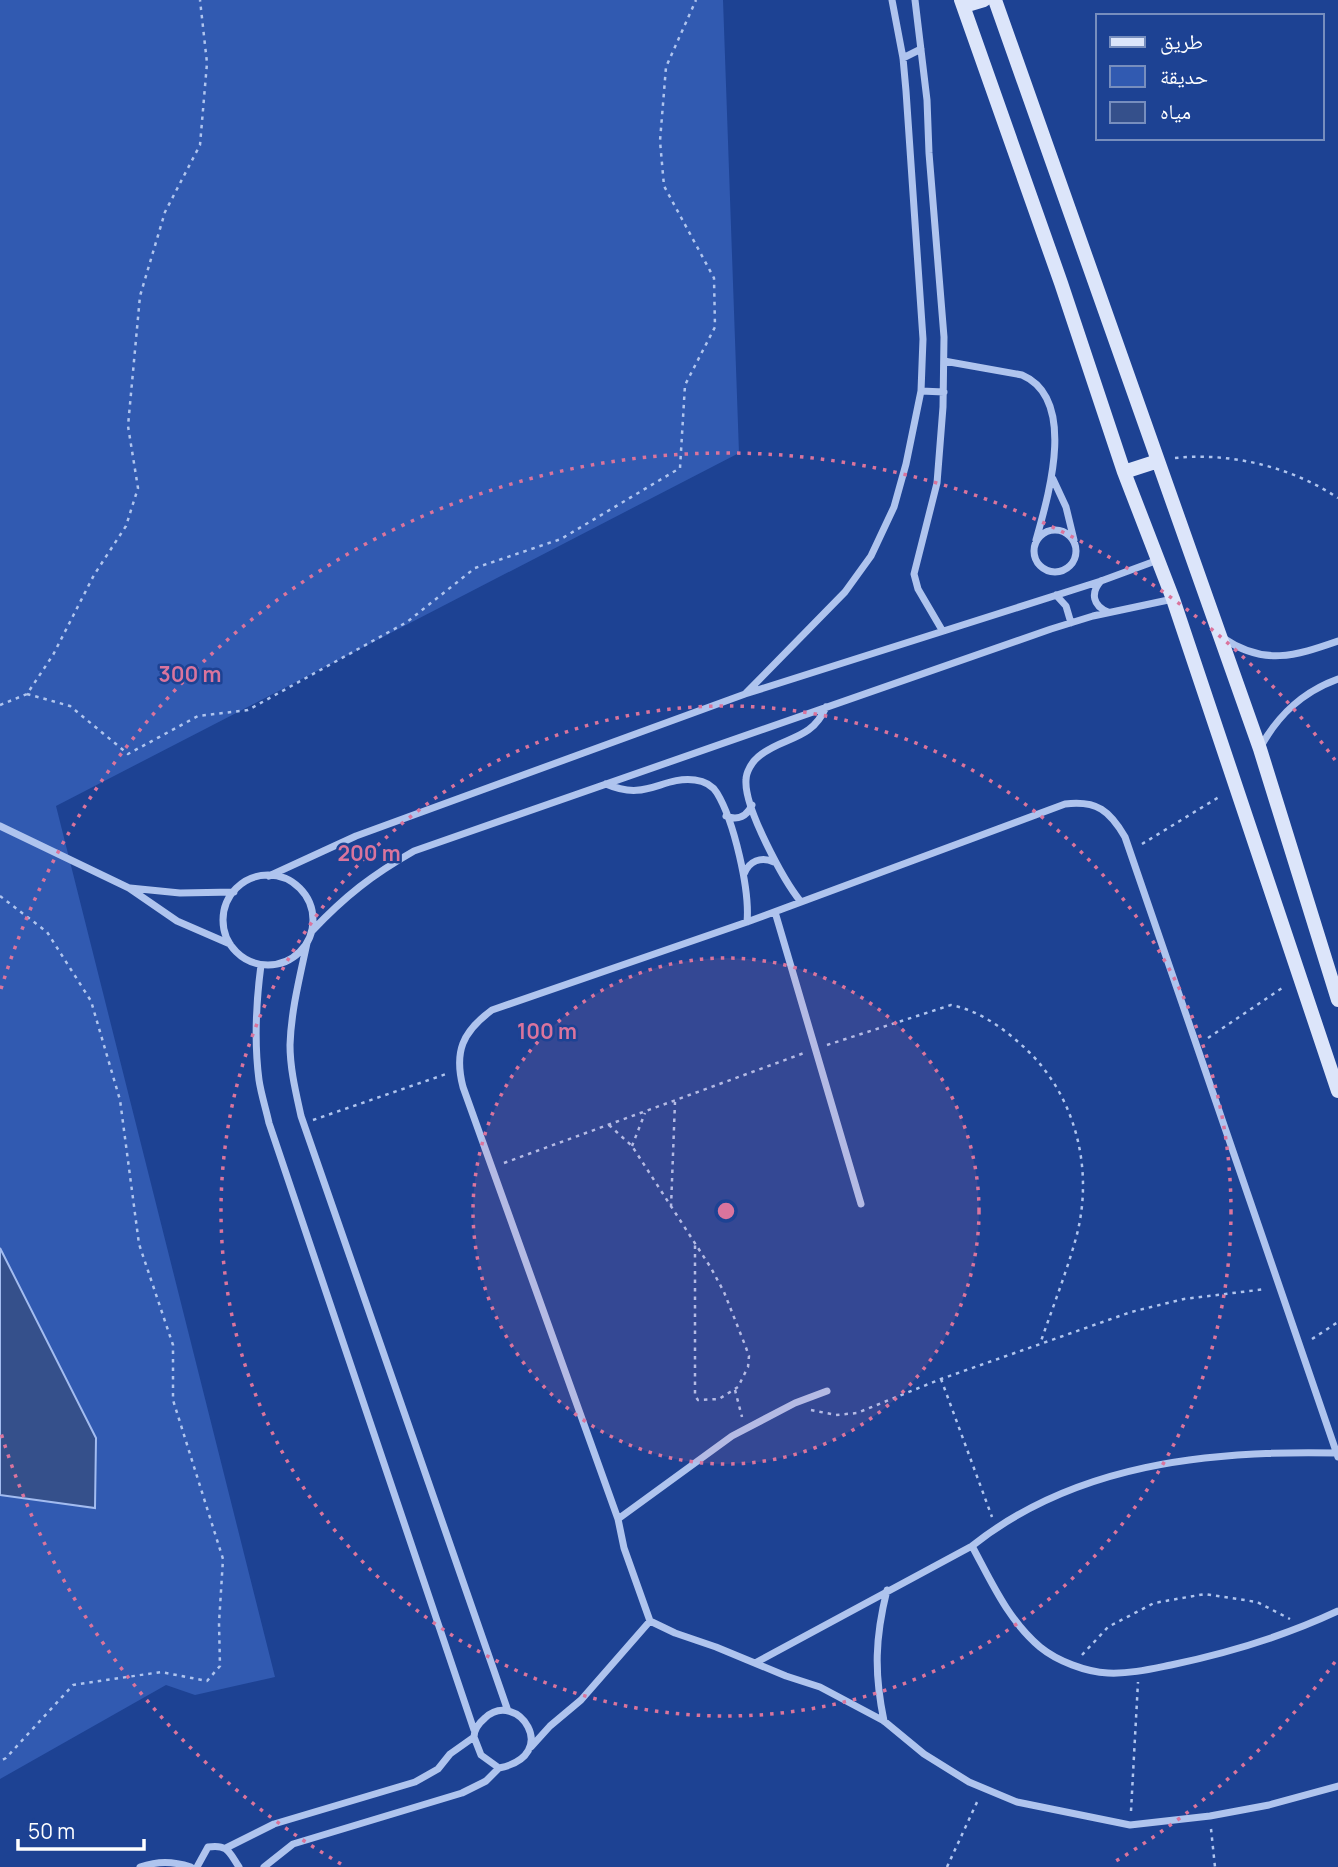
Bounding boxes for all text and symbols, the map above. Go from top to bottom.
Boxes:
legend [1096,14,1324,140]
text: طريق [1160,27,1203,55]
text: حديقة [1160,62,1208,90]
text: مياه [1160,97,1191,125]
text: 300 m [159,660,221,688]
text: 200 m [337,839,401,867]
text: 100 m [517,1017,577,1045]
centre of rings [714,1199,738,1223]
scale bar [18,1808,144,1852]
text: 50 m [28,1817,75,1845]

